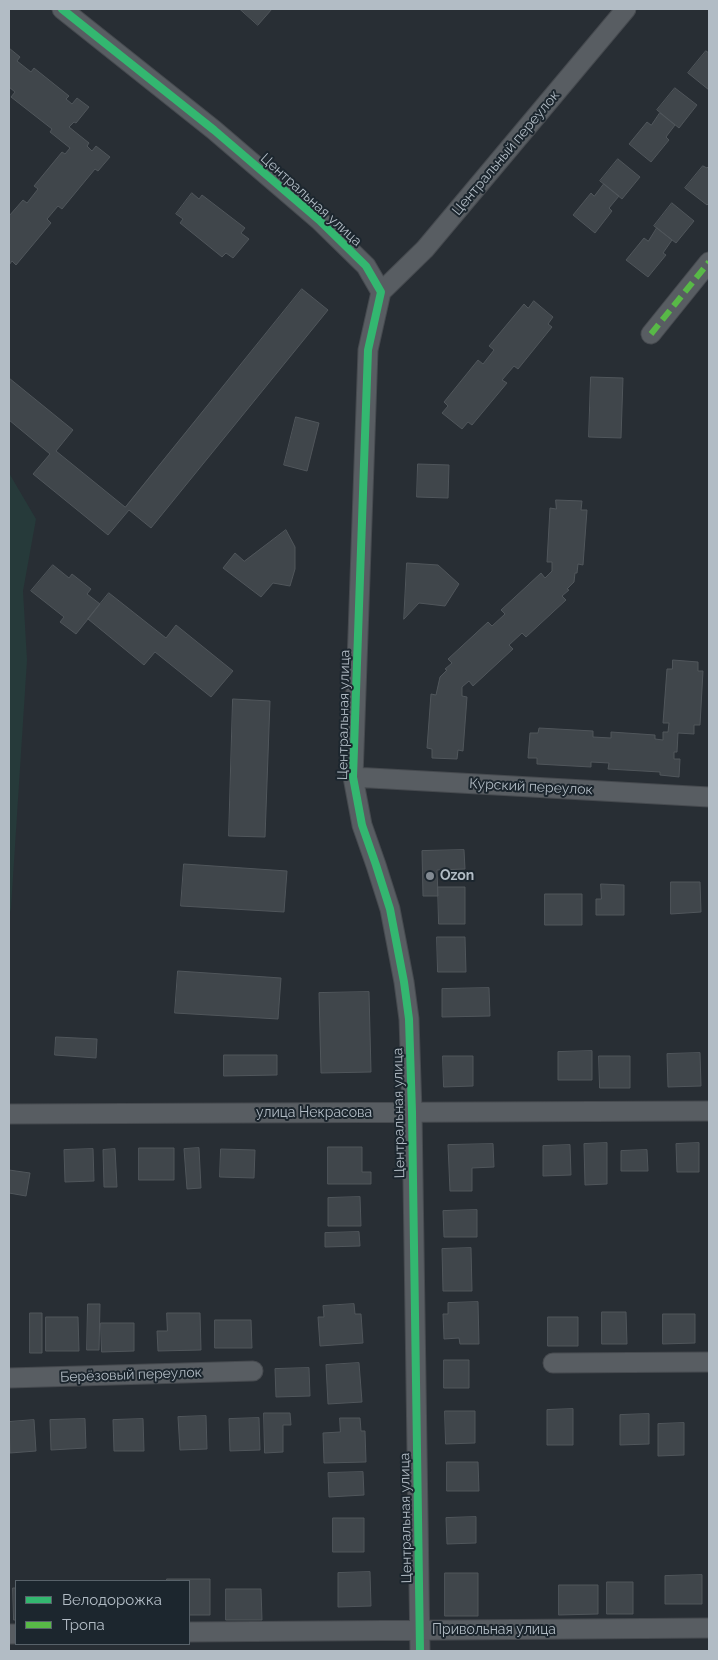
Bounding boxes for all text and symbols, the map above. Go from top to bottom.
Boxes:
street label: Центральный переулок [449,87,563,219]
street label: Центральная улица [257,150,365,250]
street label: Центральная улица [334,650,354,780]
street label: Курский переулок [469,775,593,799]
place label: Ozon [440,868,474,884]
marker: Ozon [424,870,436,882]
street label: Центральная улица [389,1048,409,1178]
street label: улица Некрасова [256,1105,372,1121]
street label: Берёзовый переулок [60,1364,202,1386]
street label: Центральная улица [396,1453,416,1583]
legend [15,1580,190,1645]
text: Велодорожка [62,1591,162,1609]
text: Тропа [62,1616,105,1634]
street label: Привольная улица [432,1622,556,1638]

